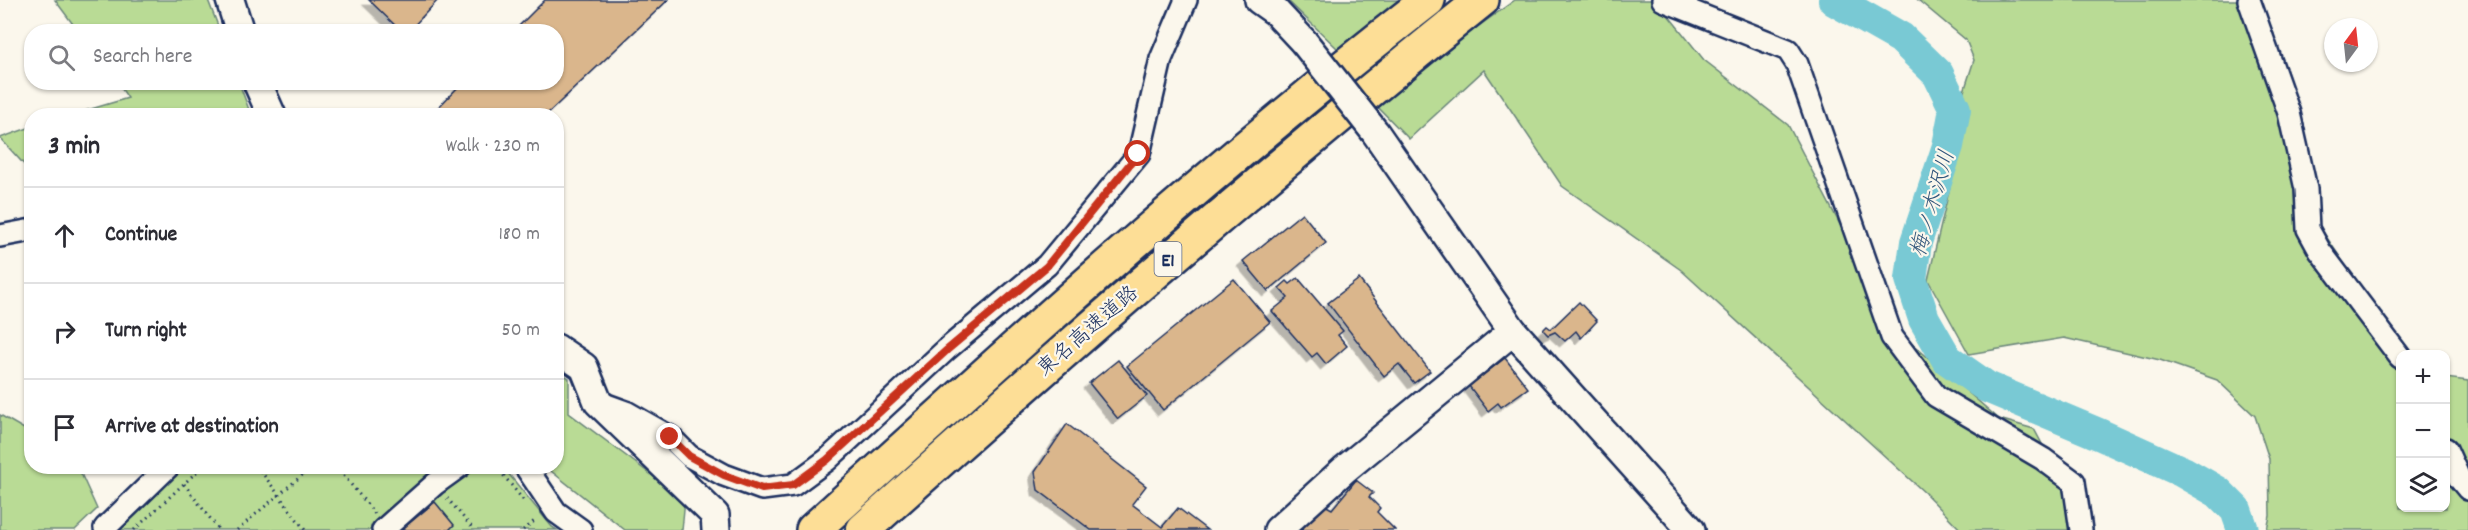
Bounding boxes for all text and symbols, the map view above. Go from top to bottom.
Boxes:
north arrow [2324,18,2378,72]
search box [24,24,564,90]
icon: search [45,41,78,74]
text: Search here [93,42,192,73]
text: 3 min [48,129,100,166]
text: Walk · 230 m [446,133,540,161]
route start [1124,140,1150,166]
water label: 梅ノ木沢川 [1904,147,1964,261]
icon: ahead [48,219,81,252]
text: Continue [105,220,177,251]
text: 180 m [498,221,540,249]
road number: E1 [1154,242,1182,276]
street label: 東名高速道路 [1032,280,1146,385]
icon: right [48,315,81,348]
text: Turn right [105,316,187,347]
text: 50 m [502,317,540,345]
map controls [2396,350,2450,512]
button: + [2396,350,2450,404]
button: − [2396,404,2450,458]
icon: arrive [48,411,81,444]
text: Arrive at destination [105,412,279,443]
route end [656,423,682,449]
button: layers [2396,458,2450,512]

